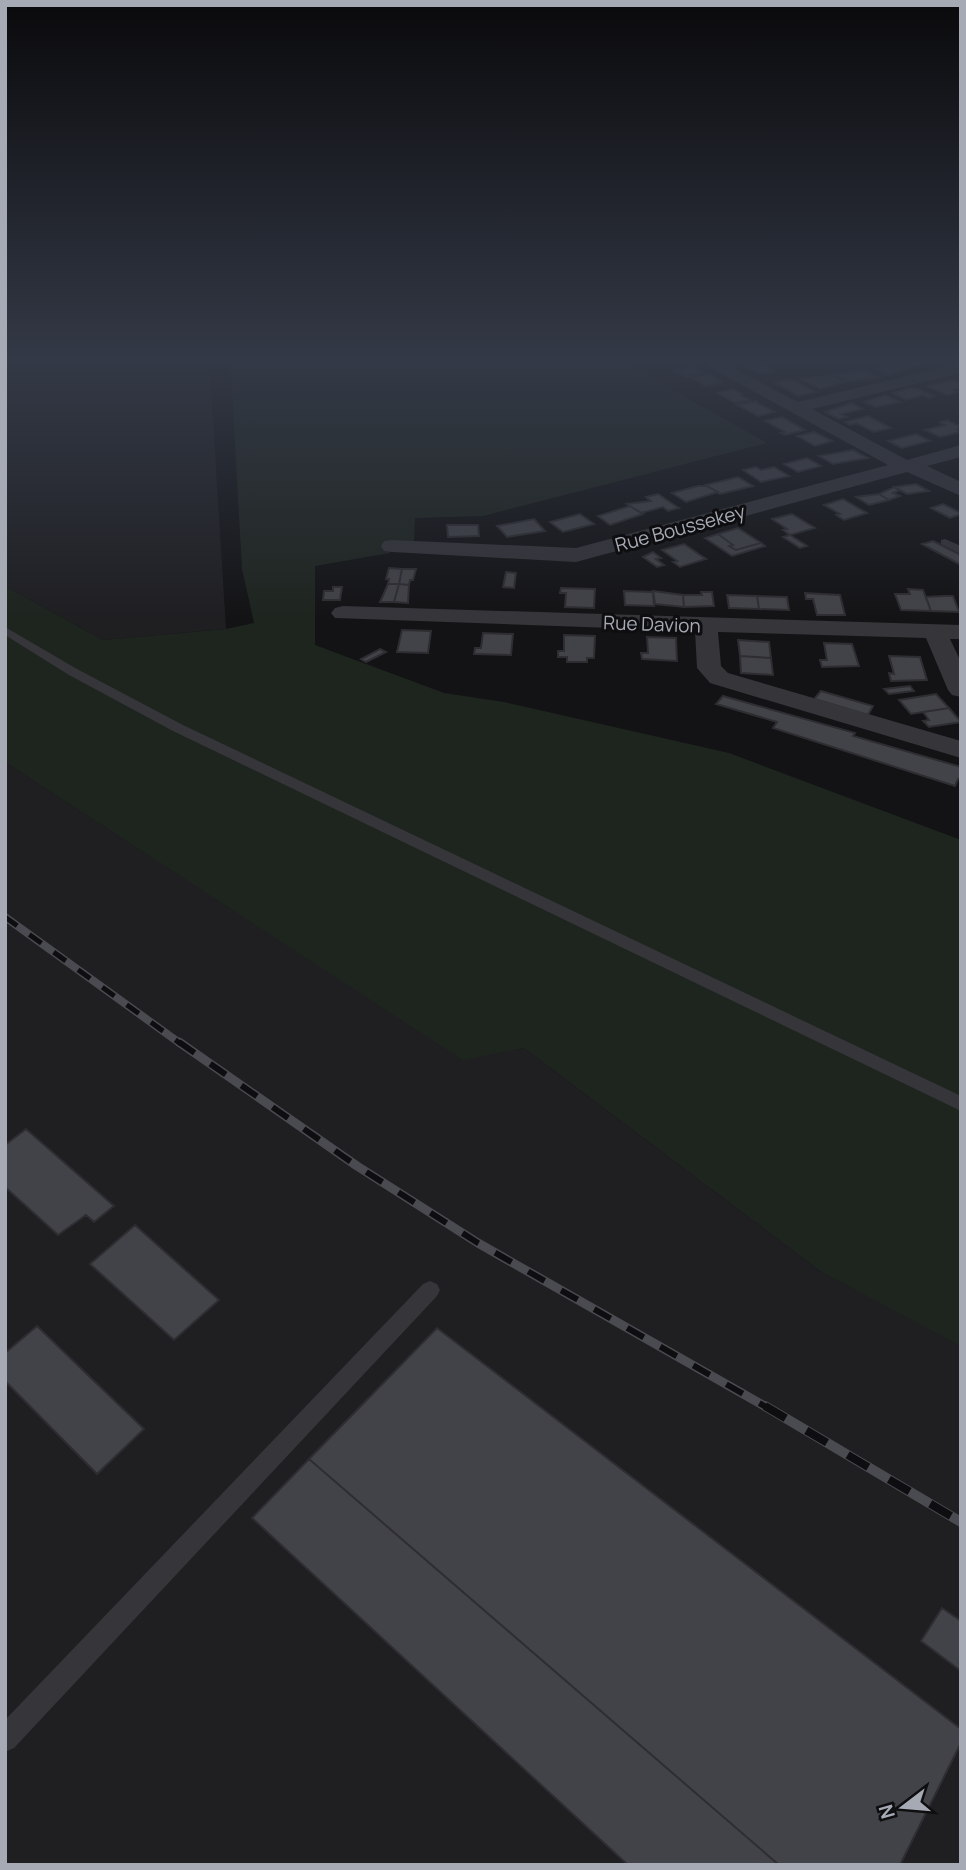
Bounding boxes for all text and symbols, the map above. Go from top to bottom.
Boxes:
street label: Rue Boussekey [612,498,748,558]
street label: Rue Davion [603,609,701,639]
north arrow [868,1772,938,1842]
text: N [872,1802,901,1822]

